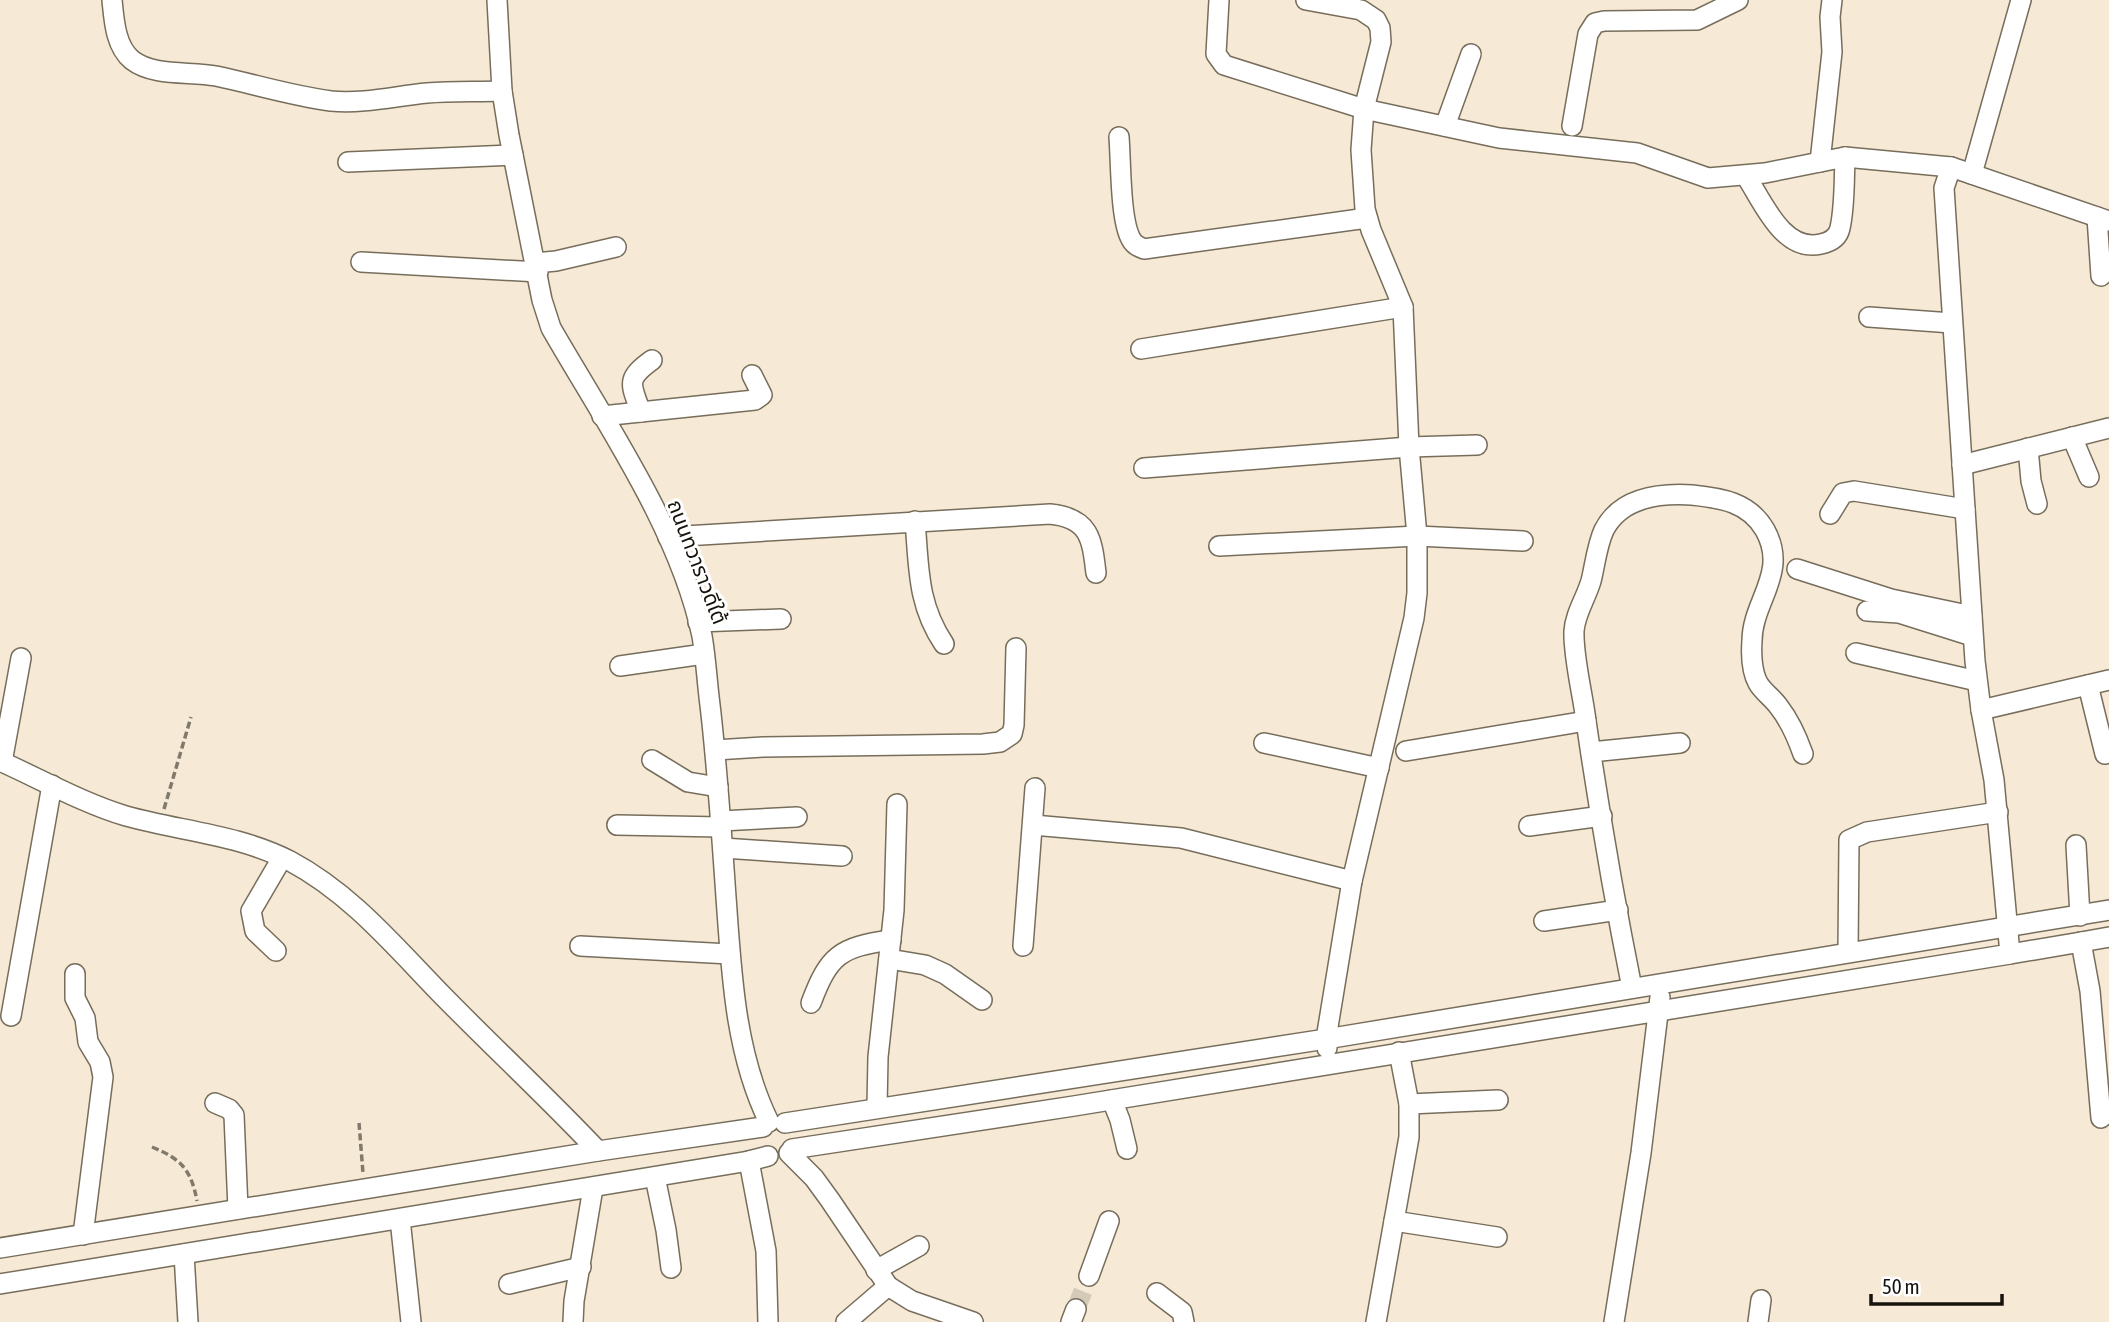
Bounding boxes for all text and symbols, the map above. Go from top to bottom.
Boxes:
street label: ถนนทวาราวดีใต้ [663,496,733,627]
scale bar [1871,1262,2002,1306]
text: 50 m [1882,1274,1920,1298]

